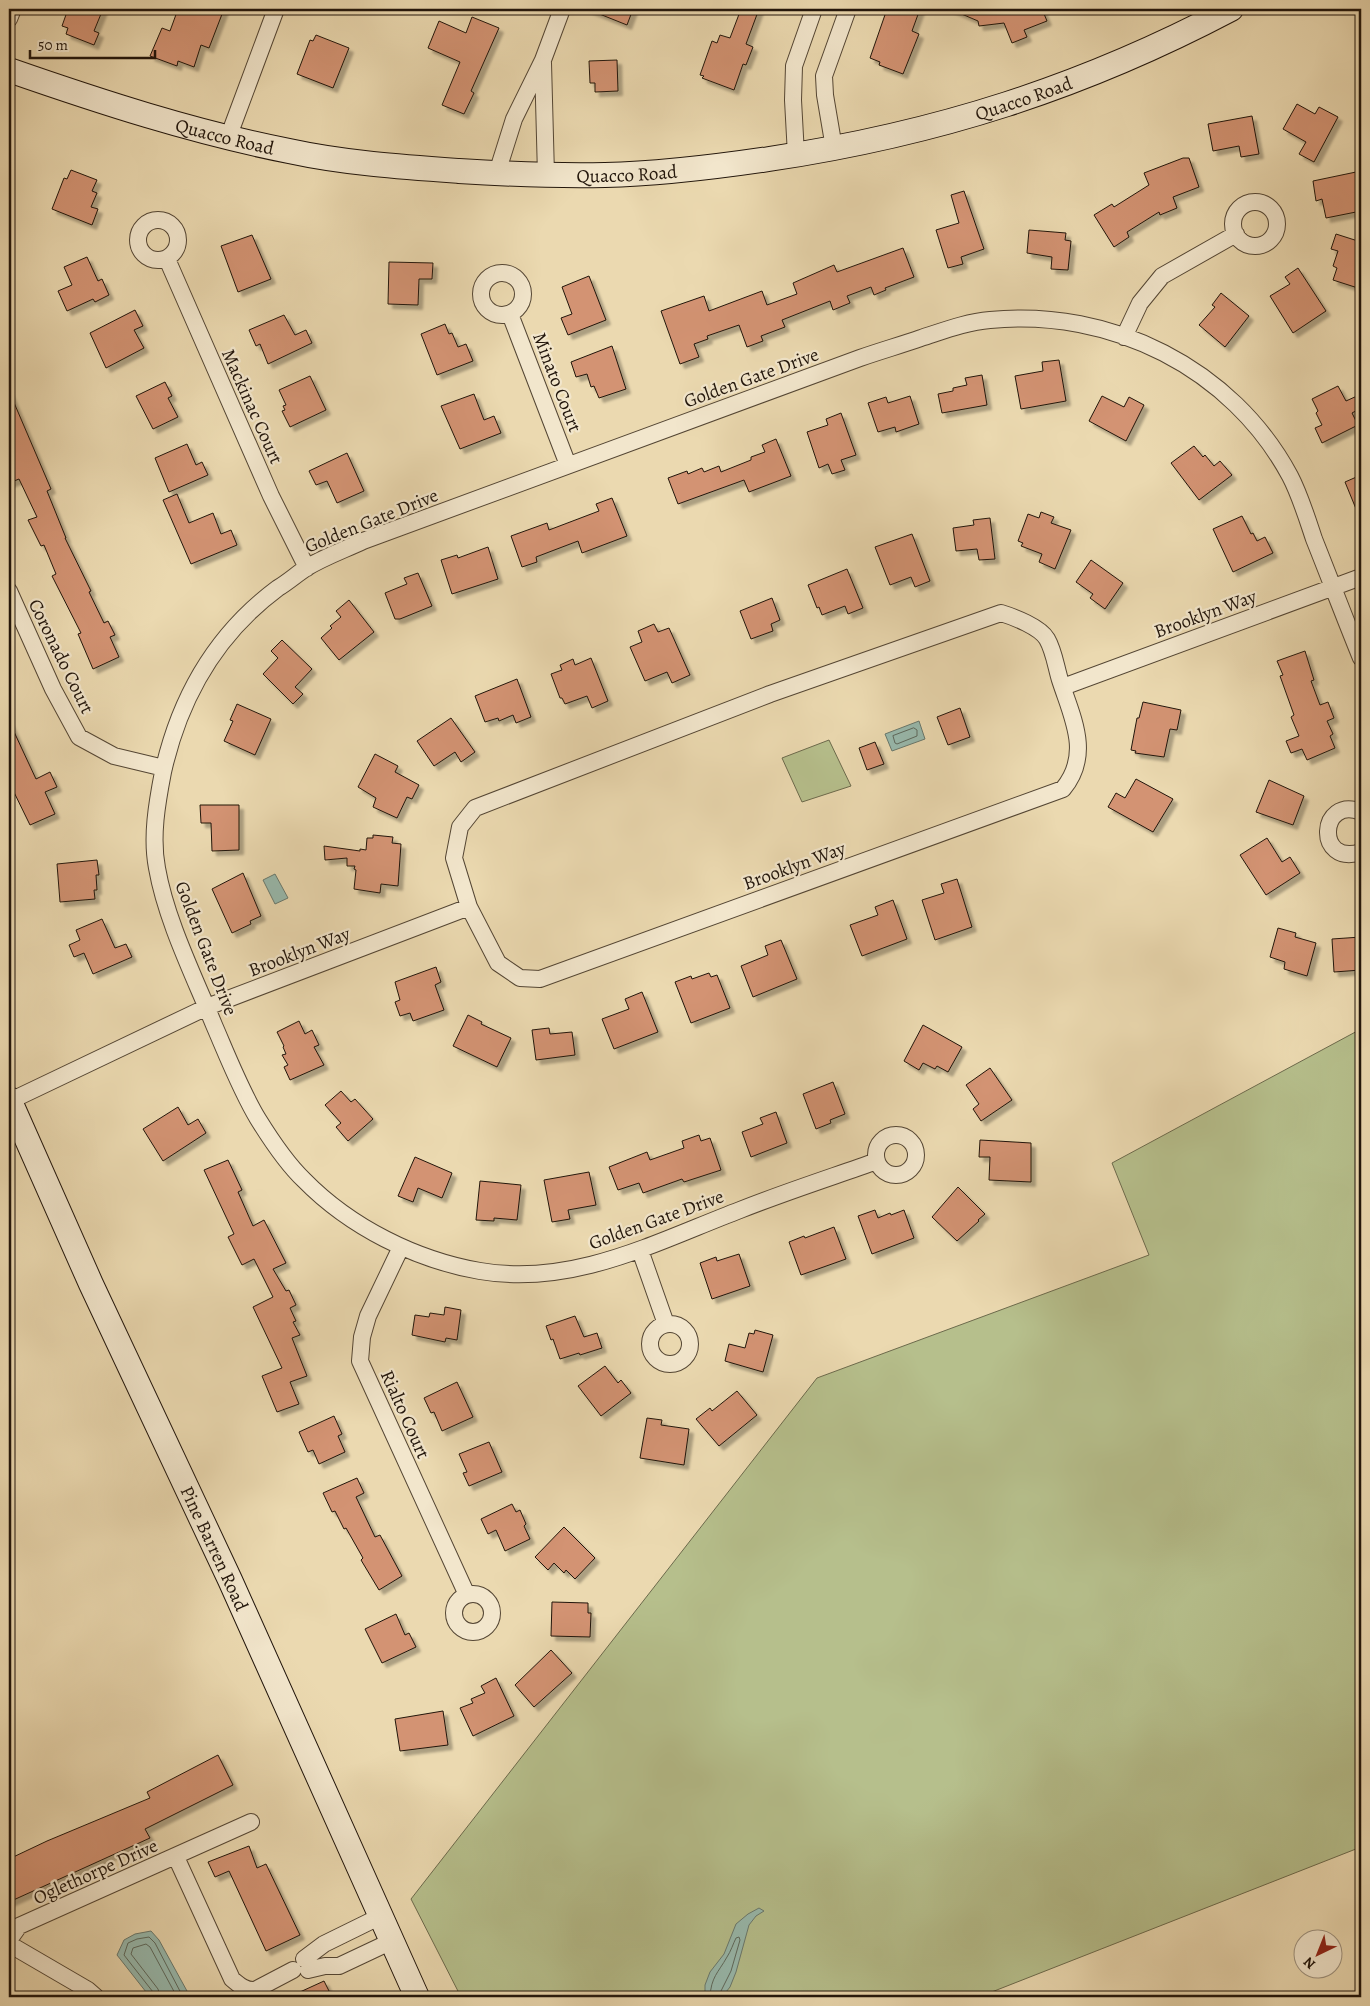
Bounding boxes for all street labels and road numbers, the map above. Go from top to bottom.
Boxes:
street label: Quacco Road [972,70,1077,127]
street label: Quacco Road [172,112,277,162]
street label: Quacco Road [576,159,679,189]
street label: Minato Court [526,329,588,436]
street label: Golden Gate Drive [680,341,822,414]
street label: Mackinac Court [215,345,289,468]
street label: Golden Gate Drive [301,482,442,560]
street label: Brooklyn Way [1151,583,1261,644]
street label: Coronado Court [22,595,100,718]
street label: Brooklyn Way [740,835,850,896]
street label: Golden Gate Drive [169,877,244,1019]
street label: Brooklyn Way [245,920,354,983]
street label: Golden Gate Drive [585,1183,727,1256]
street label: Rialto Court [374,1366,436,1463]
street label: Pine Barren Road [174,1482,254,1616]
street label: Oglethorpe Drive [29,1833,162,1911]

